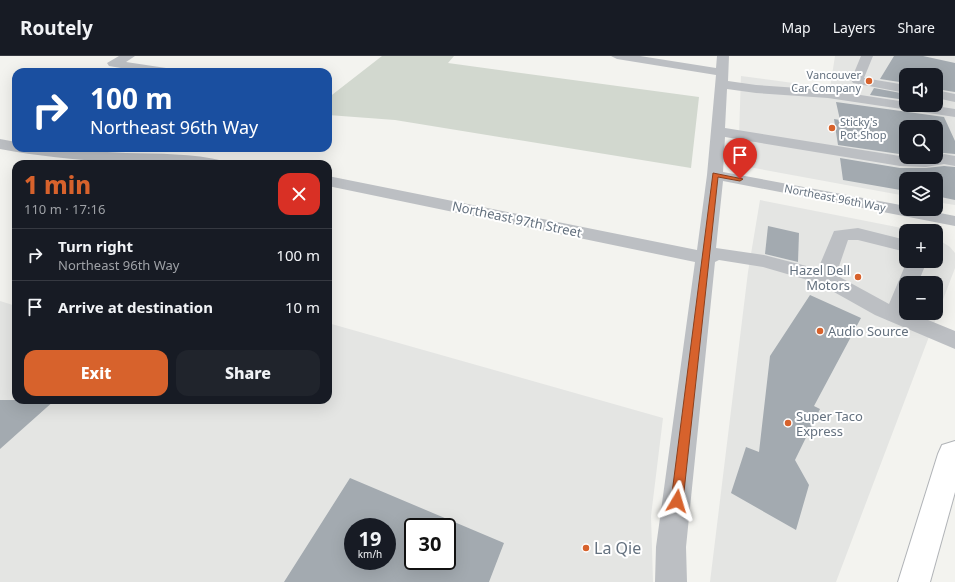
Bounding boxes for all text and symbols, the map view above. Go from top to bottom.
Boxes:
text: Routely [20,15,93,41]
text: Map [782,18,811,37]
text: Layers [833,18,875,37]
text: Share [897,18,935,37]
place label: Vancouver Car Company [791,67,861,95]
map controls [899,68,943,320]
button: sound [899,68,943,112]
marker: Vancouver Car Company [864,76,874,86]
text: 100 m [90,79,173,117]
icon: right [24,84,76,136]
place label: Sticky's Pot Shop [840,114,887,142]
text: Northeast 96th Way [90,115,258,139]
button: search [899,120,943,164]
marker: Sticky's Pot Shop [827,123,837,133]
pin [723,138,757,179]
icon: arrive [729,144,751,166]
text: 1 min [24,168,91,201]
button: layers [899,172,943,216]
button: close [278,173,320,215]
street label: Northeast 96th Way [783,180,887,215]
street label: Northeast 97th Street [451,196,584,242]
text: 110 m · 17:16 [24,200,105,218]
button: + [899,224,943,268]
text: Turn right [58,236,133,256]
icon: right [24,244,46,266]
text: 100 m [276,245,320,265]
text: Northeast 96th Way [58,256,180,274]
place label: Hazel Dell Motors [789,261,850,294]
marker: Hazel Dell Motors [853,272,863,282]
button: − [899,276,943,320]
icon: arrive [24,296,46,318]
text: Arrive at destination [58,297,213,317]
text: 10 m [285,297,320,317]
place label: Audio Source [828,322,909,340]
marker: Audio Source [815,326,825,336]
button: Exit [24,350,168,396]
button: Share [176,350,320,396]
place label: Super Taco Express [796,407,863,440]
marker: Super Taco Express [783,418,793,428]
position arrow [656,480,698,522]
speed limit sign: 30 [404,518,456,570]
text: 19 [359,525,381,552]
place label: La Qie [594,537,641,559]
marker: La Qie [581,543,591,553]
text: km/h [358,547,382,561]

